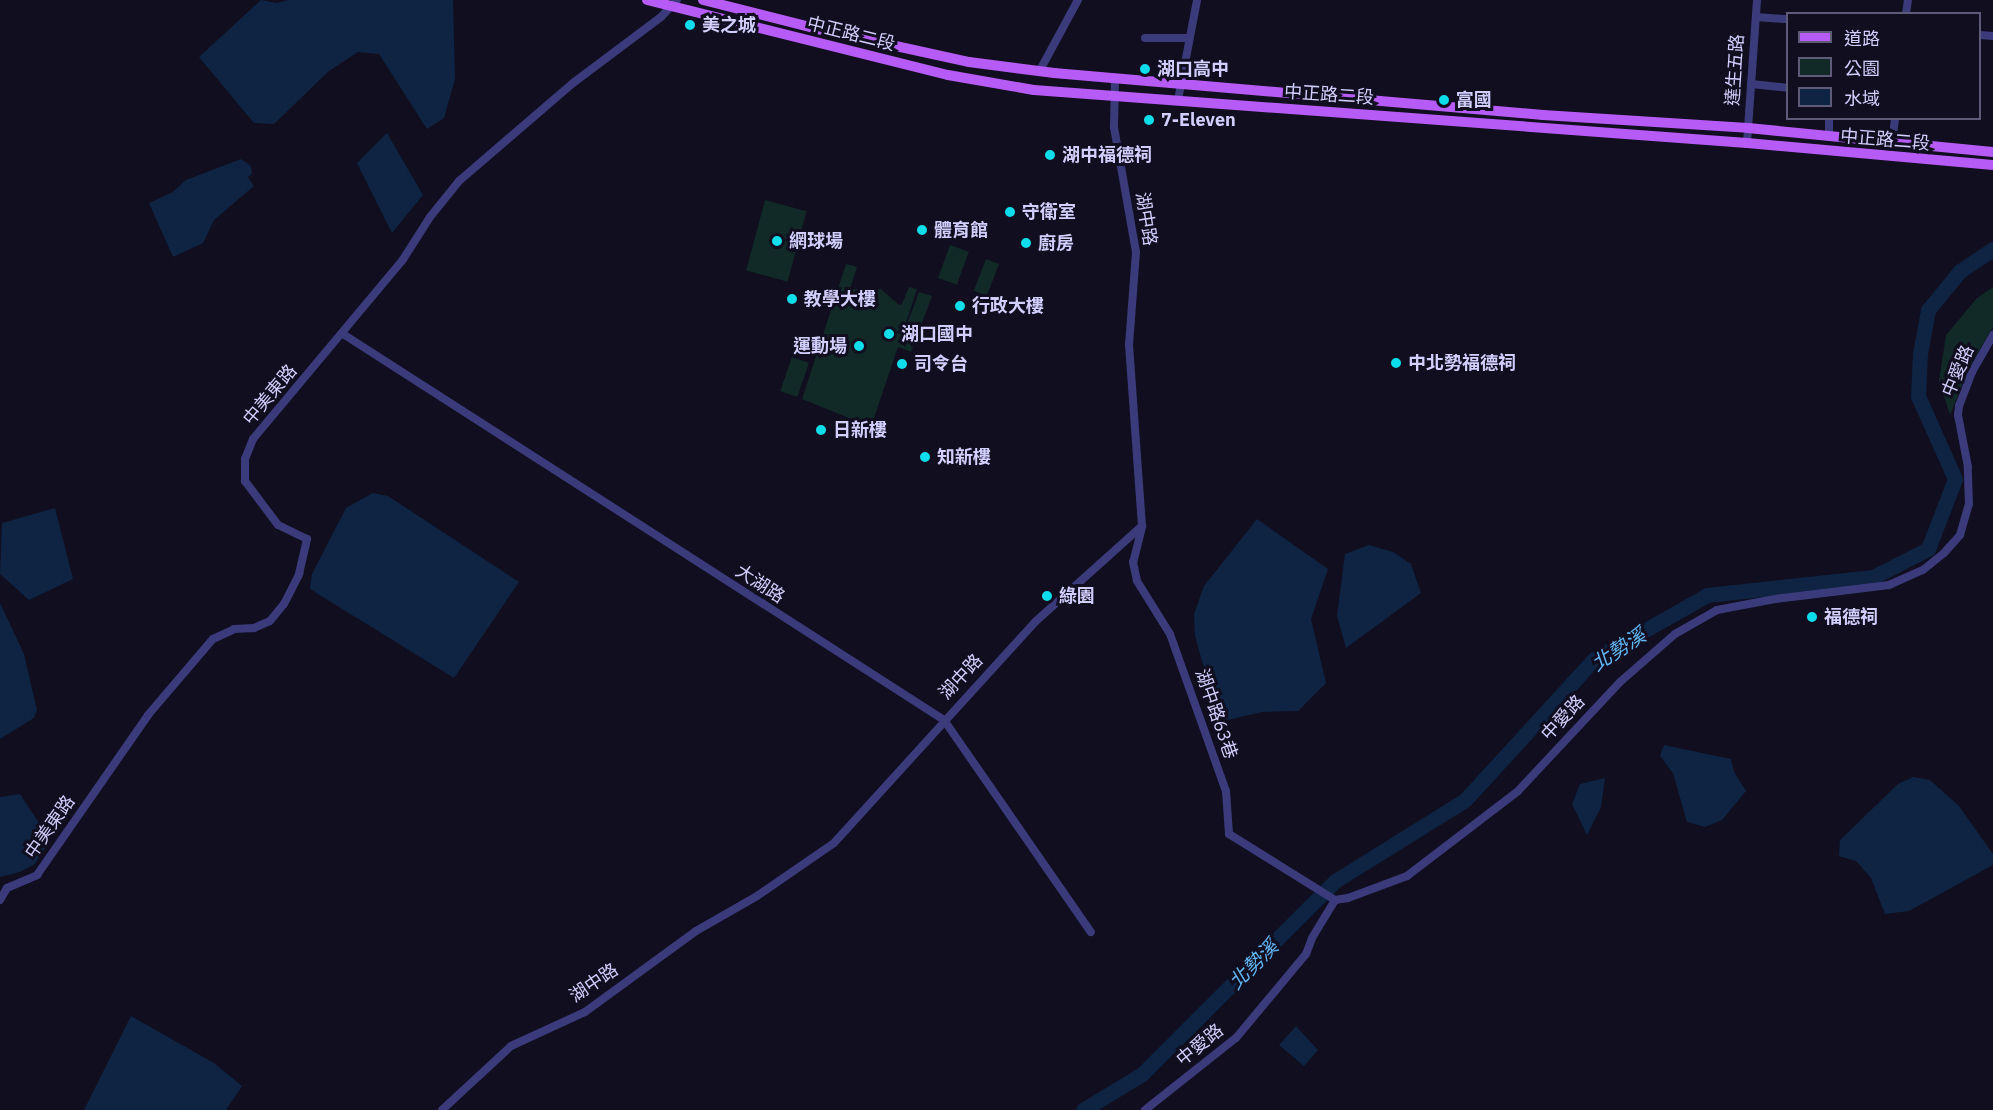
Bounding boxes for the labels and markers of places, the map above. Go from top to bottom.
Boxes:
place label: 美之城 [702,14,756,36]
marker: 美之城 [683,18,697,32]
place label: 湖口高中 [1157,58,1229,80]
marker: 湖口高中 [1138,62,1152,76]
place label: 富國 [1456,89,1492,111]
marker: 富國 [1437,93,1451,107]
place label: 7-Eleven [1161,109,1236,131]
marker: 7-Eleven [1142,113,1156,127]
place label: 湖中福德祠 [1062,144,1152,166]
marker: 湖中福德祠 [1043,148,1057,162]
place label: 守衛室 [1022,201,1076,223]
marker: 守衛室 [1003,205,1017,219]
place label: 體育館 [934,219,988,241]
marker: 體育館 [915,223,929,237]
place label: 網球場 [789,230,843,252]
place label: 廚房 [1038,232,1074,254]
marker: 網球場 [770,234,784,248]
marker: 廚房 [1019,236,1033,250]
place label: 教學大樓 [804,288,876,310]
marker: 教學大樓 [785,292,799,306]
place label: 行政大樓 [972,295,1044,317]
marker: 行政大樓 [953,299,967,313]
place label: 湖口國中 [901,323,973,345]
marker: 湖口國中 [882,327,896,341]
place label: 運動場 [793,335,847,357]
marker: 運動場 [852,339,866,353]
place label: 中北勢福德祠 [1408,352,1516,374]
place label: 司令台 [914,353,968,375]
marker: 中北勢福德祠 [1389,356,1403,370]
marker: 司令台 [895,357,909,371]
place label: 日新樓 [833,419,887,441]
marker: 日新樓 [814,423,828,437]
place label: 知新樓 [937,446,991,468]
marker: 知新樓 [918,450,932,464]
place label: 綠園 [1059,585,1095,607]
marker: 綠園 [1040,589,1054,603]
place label: 福德祠 [1824,606,1878,628]
marker: 福德祠 [1805,610,1819,624]

